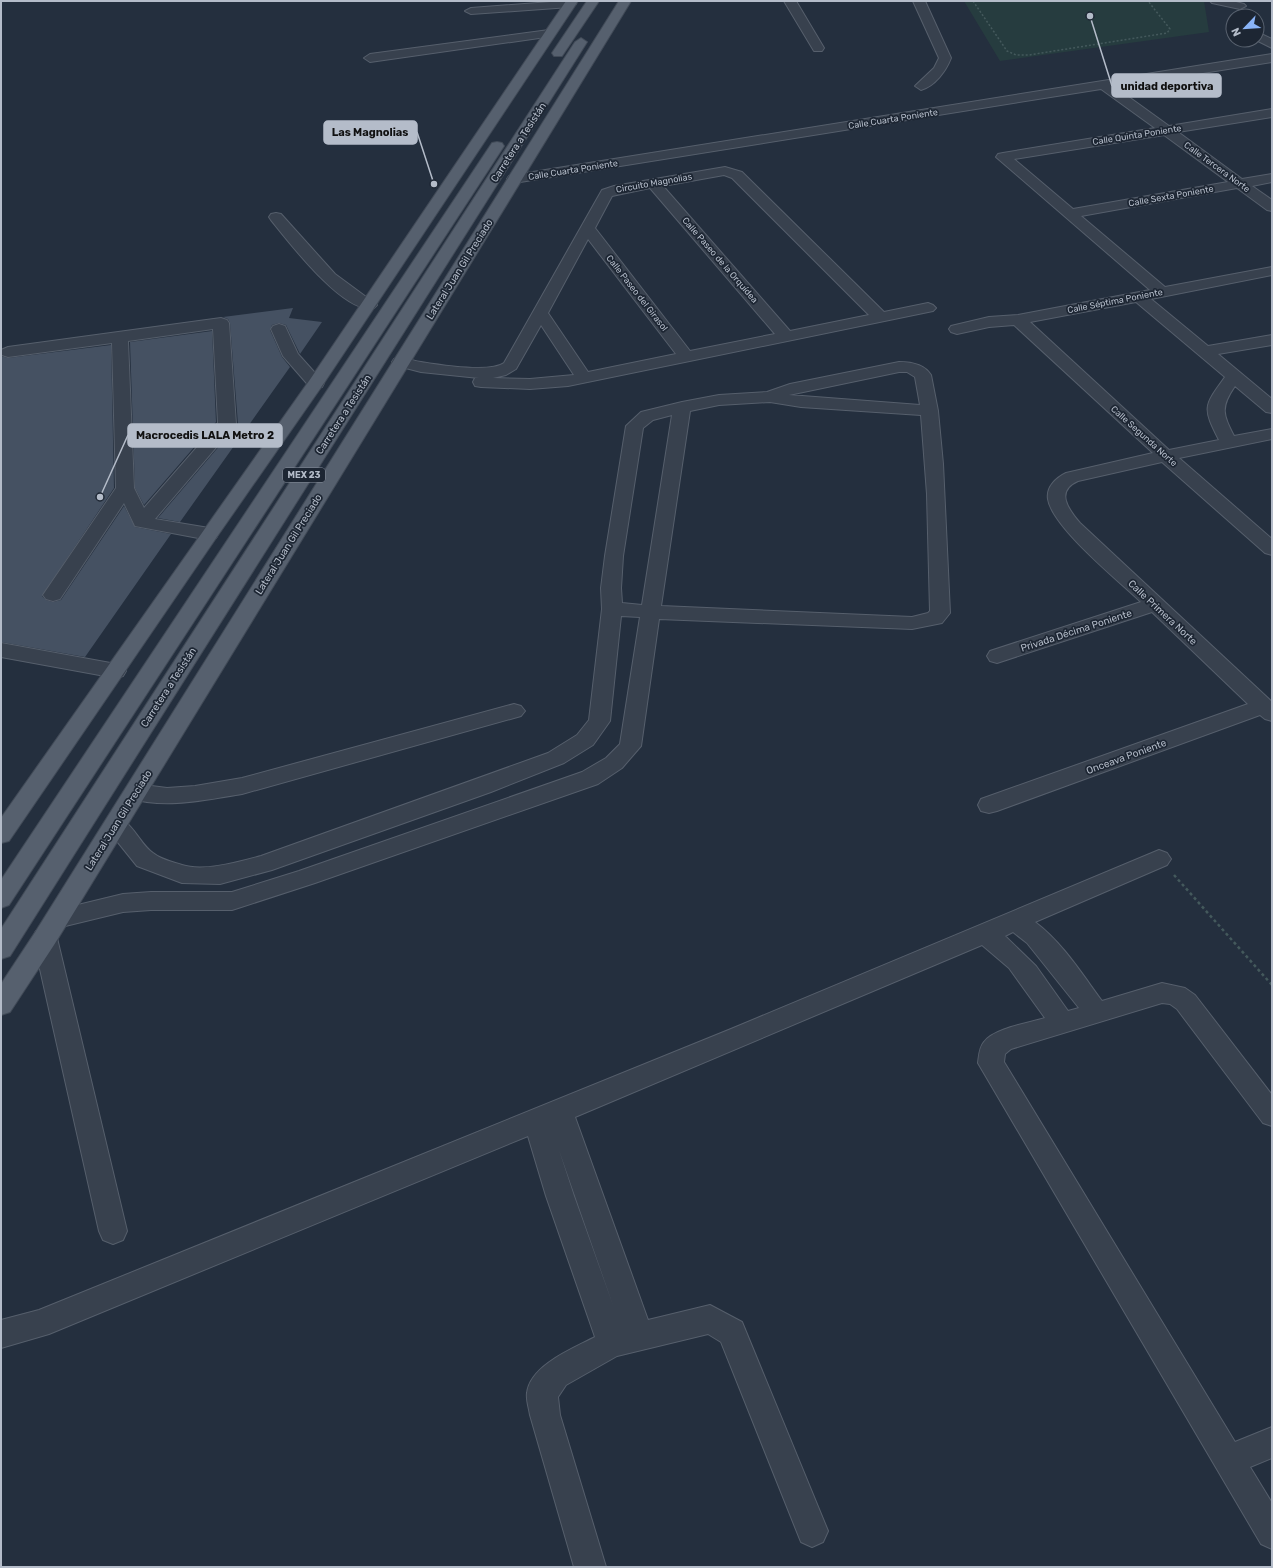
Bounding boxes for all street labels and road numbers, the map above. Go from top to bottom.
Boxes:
street label: Carretera a Tesistán [489,100,549,185]
street label: Calle Cuarta Poniente [847,107,939,131]
street label: Calle Quinta Poniente [1092,123,1182,147]
street label: Calle Tercera Norte [1182,140,1252,194]
street label: Calle Cuarta Poniente [527,158,619,182]
street label: Circuito Magnolias [615,171,693,195]
street label: Calle Sexta Poniente [1128,184,1214,208]
street label: Calle Paseo de la Orquídea [680,215,760,305]
street label: Lateral Juan Gil Preciado [424,217,496,322]
street label: Calle Paseo del Girasol [604,253,670,333]
street label: Calle Séptima Poniente [1066,287,1164,315]
street label: Carretera a Tesistán [314,372,374,457]
street label: Calle Segunda Norte [1109,404,1179,468]
road number: MEX 23 [283,468,325,482]
street label: Lateral Juan Gil Preciado [253,492,325,597]
street label: Calle Primera Norte [1125,578,1200,648]
street label: Privada Décima Poniente [1019,607,1134,655]
street label: Carretera a Tesistán [139,645,199,730]
street label: Onceava Poniente [1085,737,1168,777]
street label: Lateral Juan Gil Preciado [83,768,155,873]

